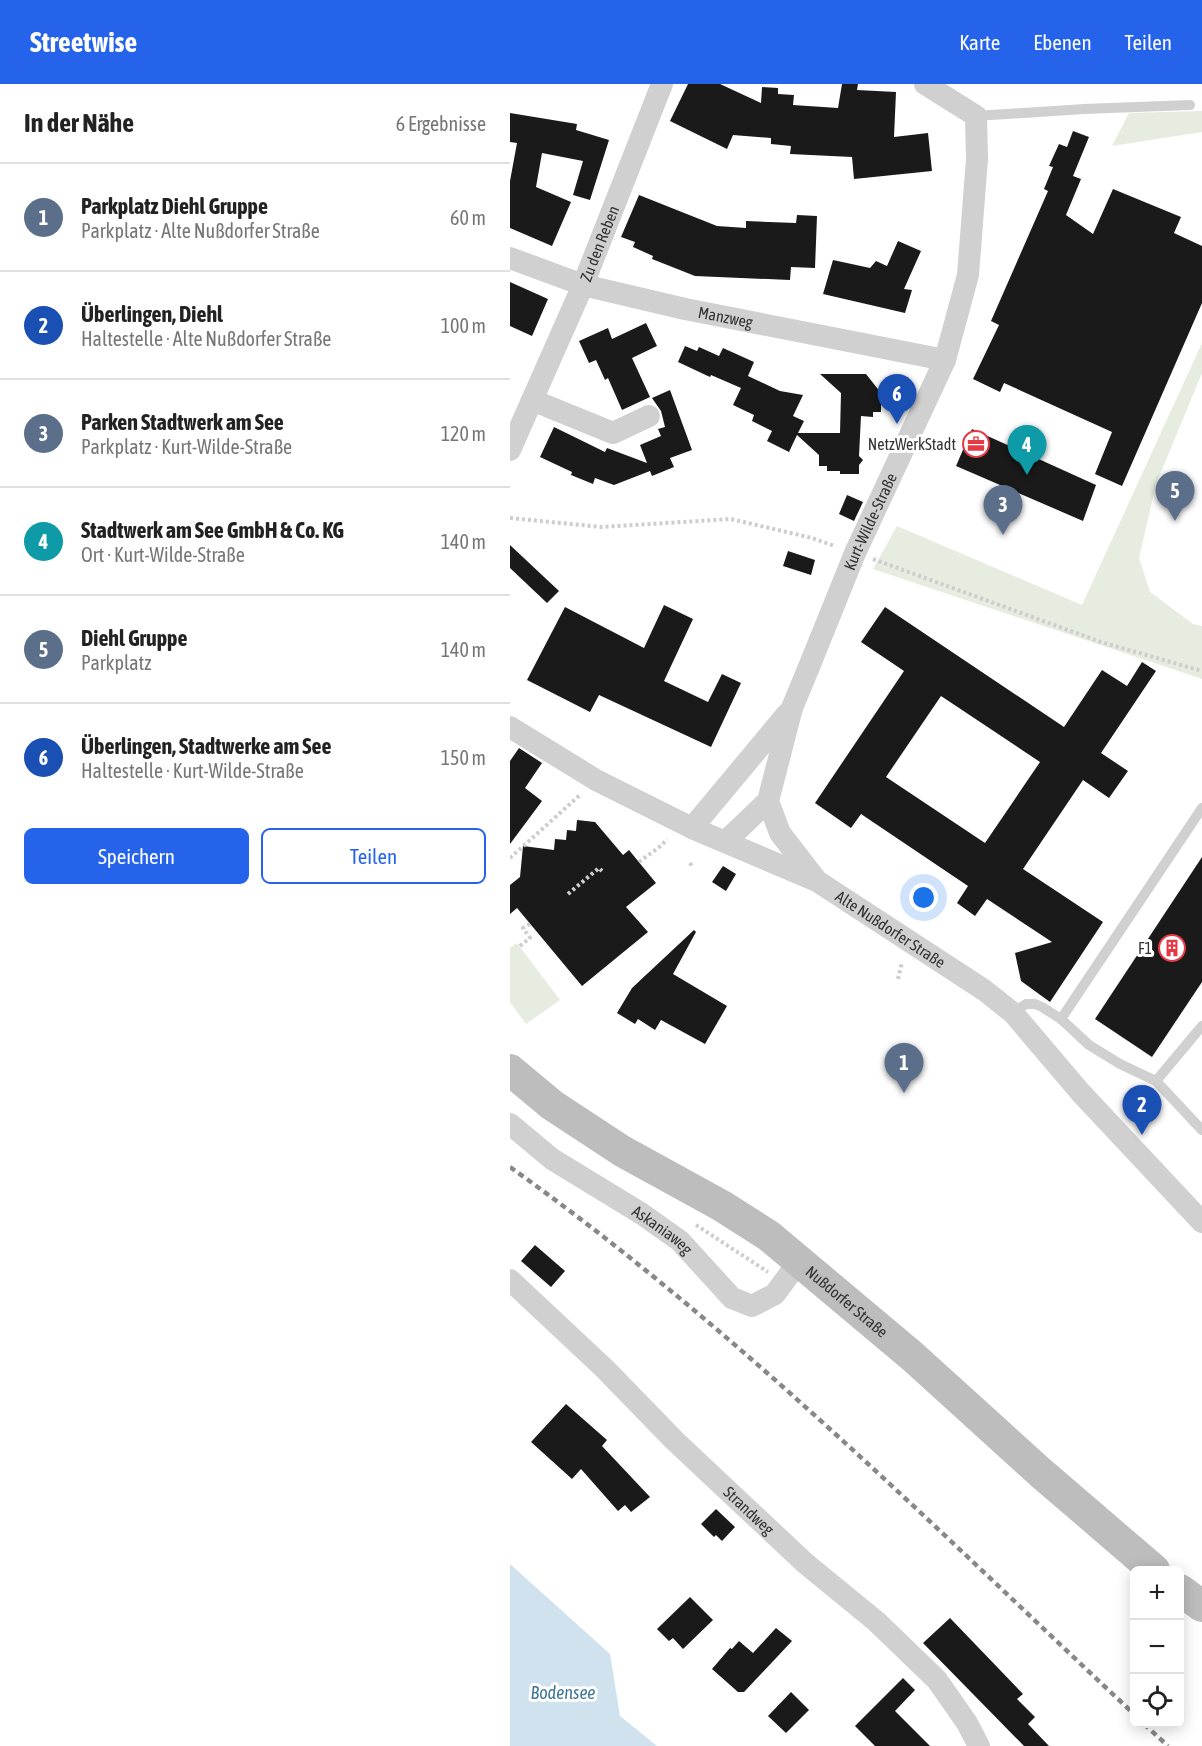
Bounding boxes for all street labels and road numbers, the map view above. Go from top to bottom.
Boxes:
street label: Zu den Reben [576,203,622,284]
street label: Manzweg [697,303,755,332]
street label: Kurt-Wilde-Straße [840,470,900,573]
street label: Alte Nußdorfer Straße [832,887,949,971]
street label: Askaniaweg [629,1201,696,1259]
street label: Nußdorfer Straße [802,1262,891,1341]
street label: Strandweg [720,1483,778,1539]

